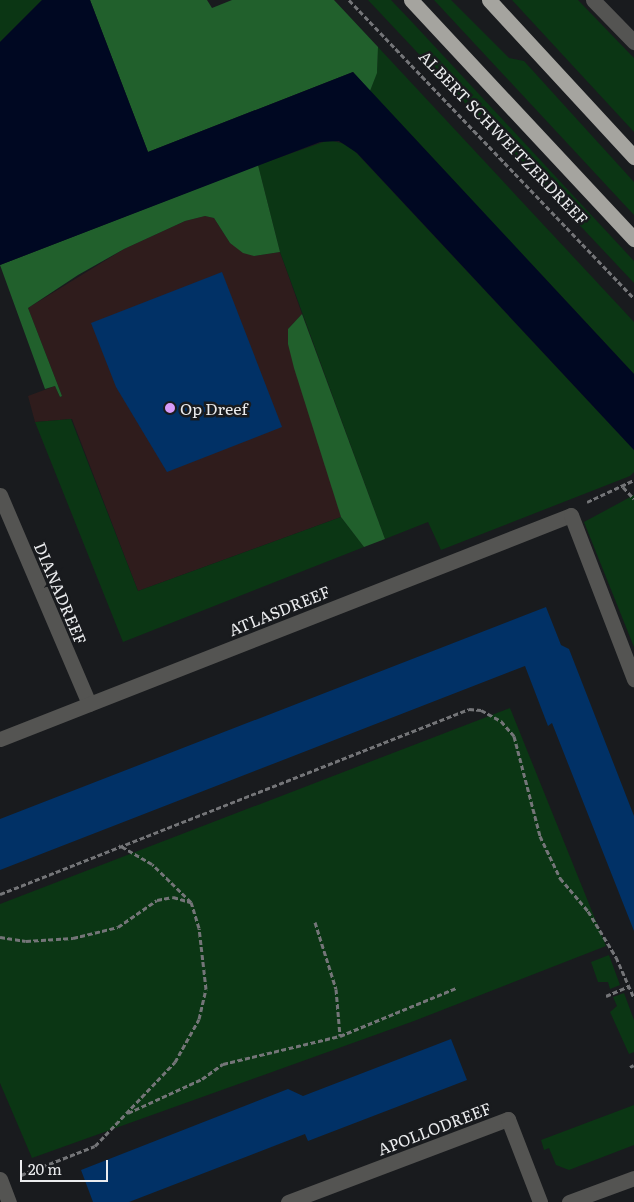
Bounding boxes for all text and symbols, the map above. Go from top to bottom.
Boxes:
street label: ALBERT SCHWEITZERDREEF [416,46,592,228]
place label: Op Dreef [180,398,248,418]
marker: Op Dreef [164,402,176,414]
street label: DIANADREEF [31,539,91,647]
street label: ATLASDREEF [226,581,332,639]
street label: APOLLODREEF [375,1098,493,1158]
scale bar [22,1150,110,1182]
text: 20 m [28,1157,62,1180]

